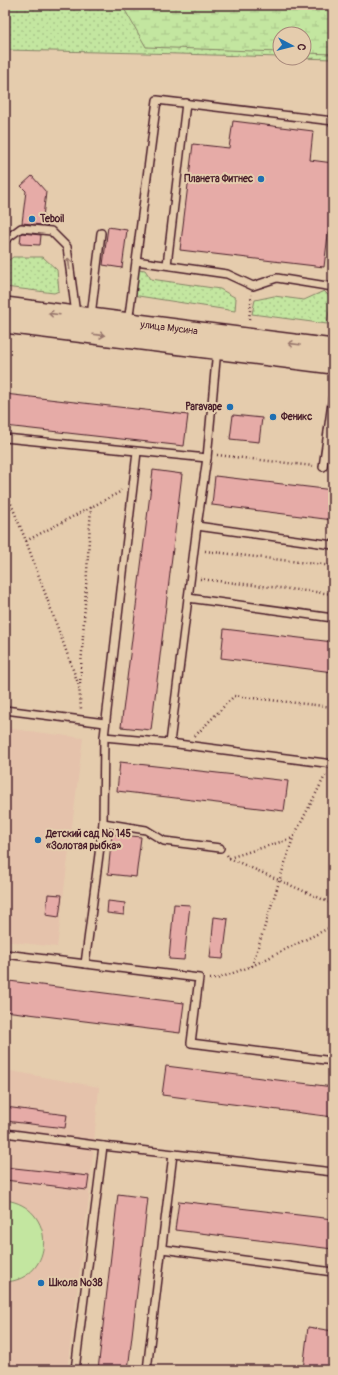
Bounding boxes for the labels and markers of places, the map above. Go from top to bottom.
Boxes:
place label: Планета Фитнес [184,173,253,185]
marker: Планета Фитнес [256,174,266,184]
place label: Teboil [39,213,64,225]
marker: Teboil [27,214,37,224]
place label: Paravape [185,401,223,413]
marker: Paravape [225,402,235,412]
place label: Феникс [280,411,312,423]
marker: Феникс [268,412,278,422]
place label: Детский сад № 145 «Золотая рыбка» [45,828,132,852]
marker: Детский сад № 145 «Золотая рыбка» [33,835,43,845]
place label: Школа №38 [48,1277,103,1289]
marker: Школа №38 [36,1278,46,1288]

